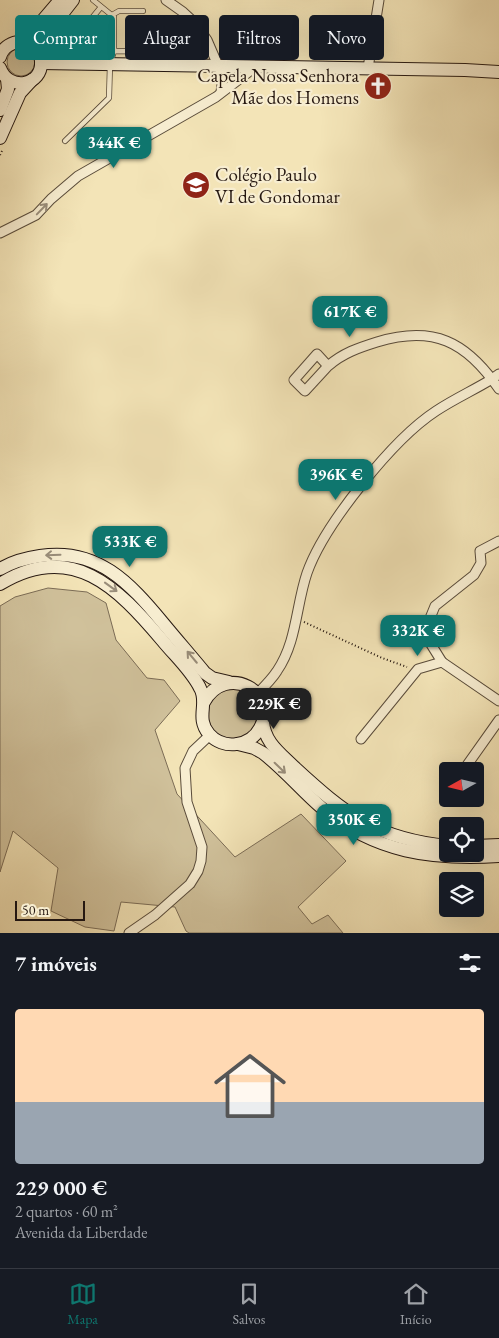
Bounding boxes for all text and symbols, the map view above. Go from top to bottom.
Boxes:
chip: Comprar [15,15,115,60]
chip: Alugar [125,15,209,60]
chip: Filtros [219,15,299,60]
chip: Novo [309,15,384,60]
place label: Capela Nossa Senhora Mãe dos Homens [197,63,359,110]
church icon: Capela Nossa Senhora Mãe dos Homens [363,71,393,101]
pin: 344K € [73,126,155,169]
text: 344K € [87,132,141,153]
place label: Colégio Paulo VI de Gondomar [215,162,341,209]
school or university icon: Colégio Paulo VI de Gondomar [181,170,211,200]
one-way arrow [36,202,48,215]
pin: 617K € [309,296,391,338]
text: 617K € [323,301,377,322]
pin: 396K € [295,458,377,501]
text: 396K € [309,464,363,485]
pin: 533K € [89,526,171,568]
text: 533K € [103,531,157,552]
one-way arrow [46,550,62,559]
one-way arrow [104,582,117,593]
pin: 332K € [377,614,459,657]
text: 332K € [391,620,445,641]
one-way arrow [186,651,198,664]
pin: 229K € [233,688,315,730]
text: 229K € [247,693,301,714]
one-way arrow [274,762,286,774]
north arrow [439,762,484,808]
map controls [439,762,484,917]
pin: 350K € [313,804,395,846]
text: 350K € [327,809,381,830]
button: locate [439,817,484,862]
button: layers [439,872,484,917]
scale bar [15,898,85,921]
text: 50 m [22,901,49,919]
icon: filters [456,949,484,977]
text: 7 imóveis [15,950,97,977]
icon: home [205,1041,295,1131]
text: 229 000 € [15,1174,107,1201]
text: 2 quartos · 60 m² [15,1201,118,1222]
text: Avenida da Liberdade [15,1222,147,1243]
tab: Mapa [67,1280,98,1328]
tab: Salvos [233,1280,265,1328]
tab: Início [400,1280,432,1328]

